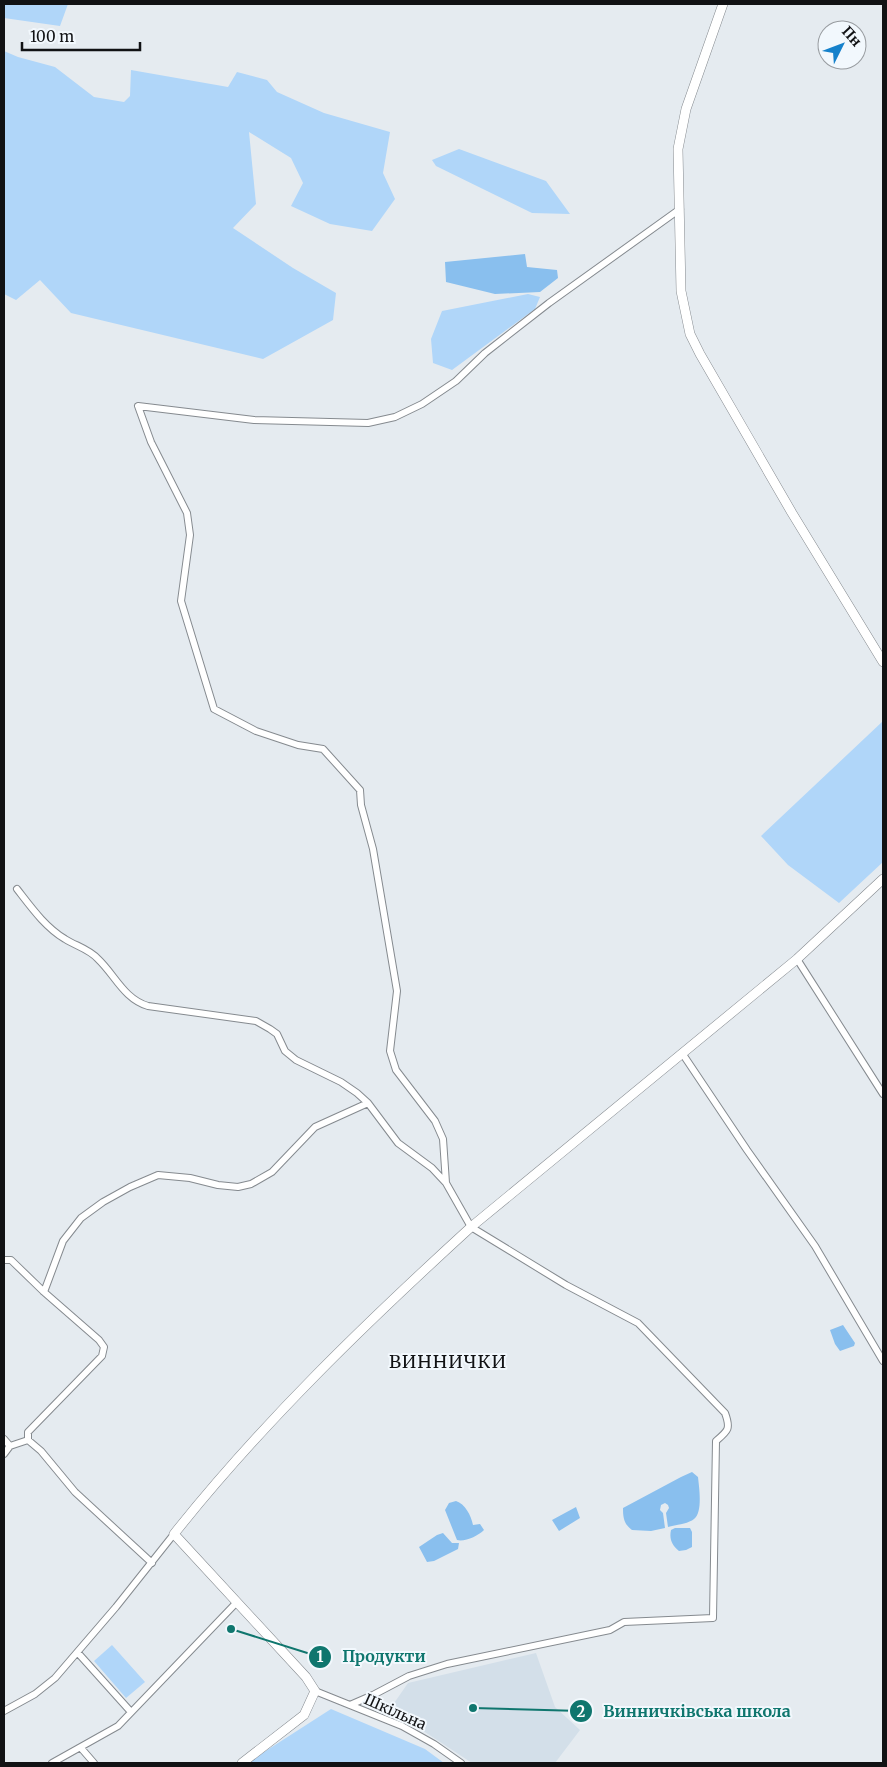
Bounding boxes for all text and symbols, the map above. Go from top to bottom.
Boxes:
scale bar [22,20,140,52]
north arrow [817,20,867,70]
text: Пн [838,22,865,50]
text: 100 m [30,27,74,46]
district label: ВИННИЧКИ [389,1350,507,1373]
callout: Продукти [307,1641,436,1672]
text: Продукти [342,1646,426,1666]
text: 1 [317,1647,324,1666]
street label: Шкільна [361,1689,429,1734]
callout: Винничківська школа [569,1696,801,1727]
text: Винничківська школа [603,1701,791,1721]
text: 2 [577,1702,586,1721]

